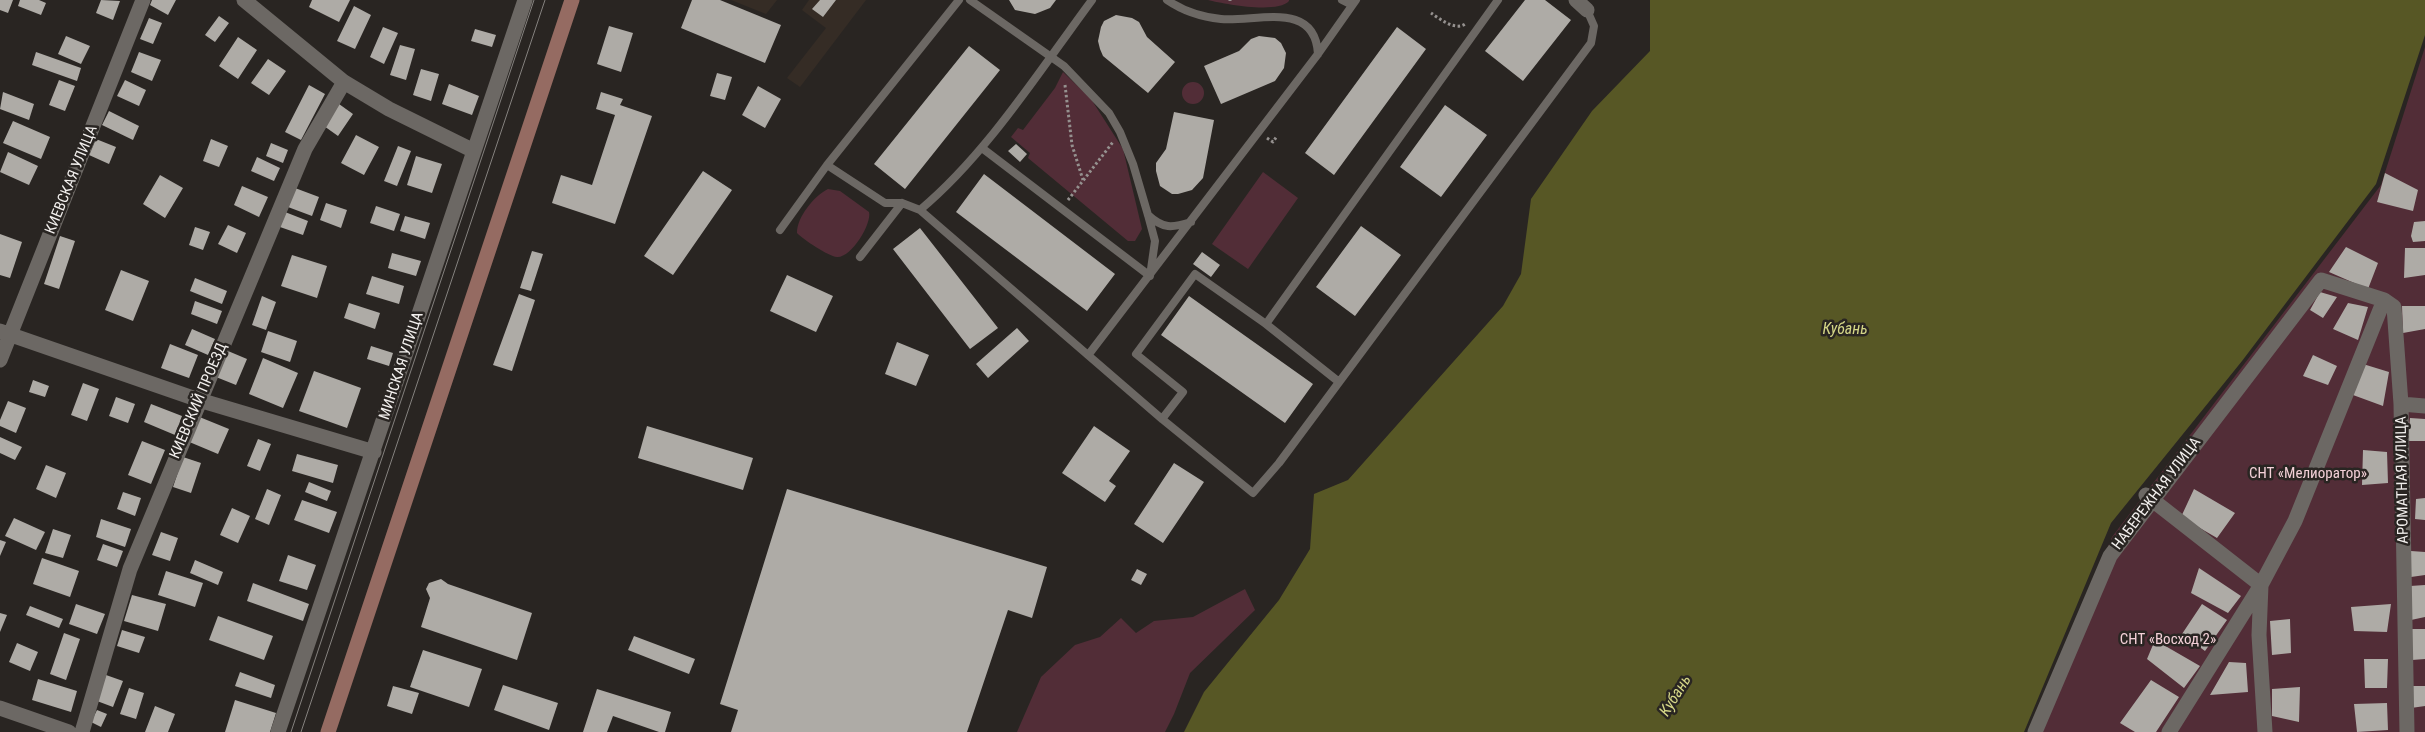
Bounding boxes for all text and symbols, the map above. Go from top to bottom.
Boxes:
street label: КИЕВСКАЯ УЛИЦА [42,123,102,237]
street label: МИНСКАЯ УЛИЦА [376,310,428,422]
water label: Кубань [1822,320,1868,340]
street label: КИЕВСКИЙ ПРОЕЗД [166,340,232,462]
street label: АРОМАТНАЯ УЛИЦА [2393,416,2413,544]
street label: НАБЕРЕЖНАЯ УЛИЦА [2109,434,2205,554]
park label: СНТ «Мелиоратор» [2249,465,2367,483]
park label: СНТ «Восход 2» [2120,631,2216,649]
water label: Кубань [1656,672,1696,720]

